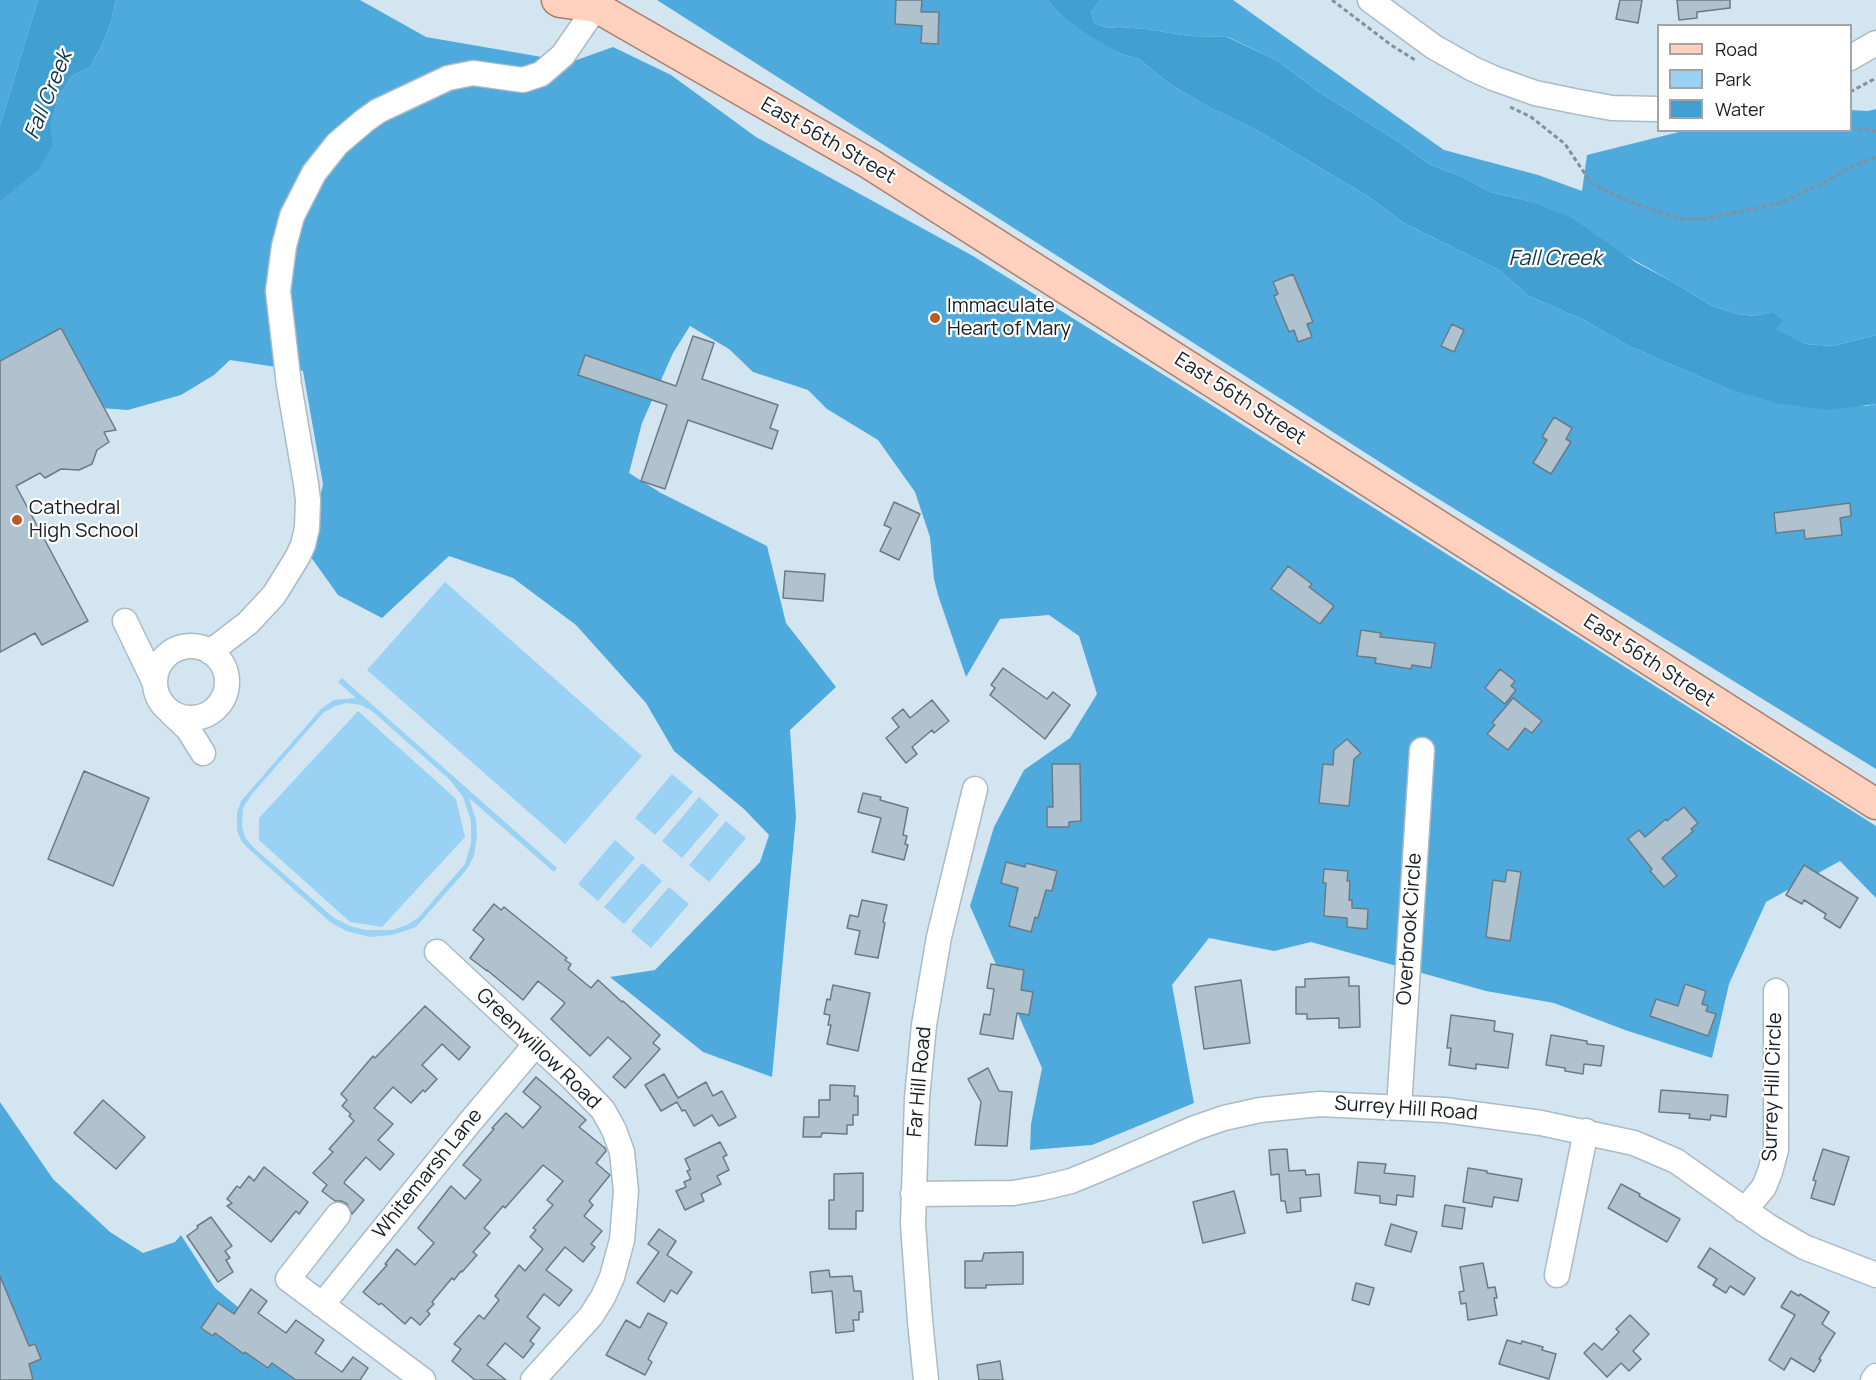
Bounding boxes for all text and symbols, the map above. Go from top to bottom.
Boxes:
legend [1657,24,1852,132]
text: Road [1715,37,1758,61]
water label: Fall Creek [20,47,78,143]
text: Park [1715,67,1751,91]
street label: East 56th Street [756,93,900,189]
text: Water [1715,97,1765,121]
water label: Fall Creek [1508,246,1602,272]
place label: Immaculate Heart of Mary [947,294,1071,341]
marker: Immaculate Heart of Mary [928,311,942,325]
street label: East 56th Street [1170,348,1310,450]
place label: Cathedral High School [29,496,139,543]
marker: Cathedral High School [10,513,24,527]
street label: East 56th Street [1579,610,1719,712]
street label: Overbrook Circle [1393,852,1427,1006]
street label: Greenwillow Road [471,984,605,1114]
street label: Surrey Hill Circle [1758,1012,1788,1162]
street label: Far Hill Road [903,1026,937,1138]
street label: Surrey Hill Road [1334,1092,1478,1126]
street label: Whitemarsh Lane [368,1104,488,1244]

